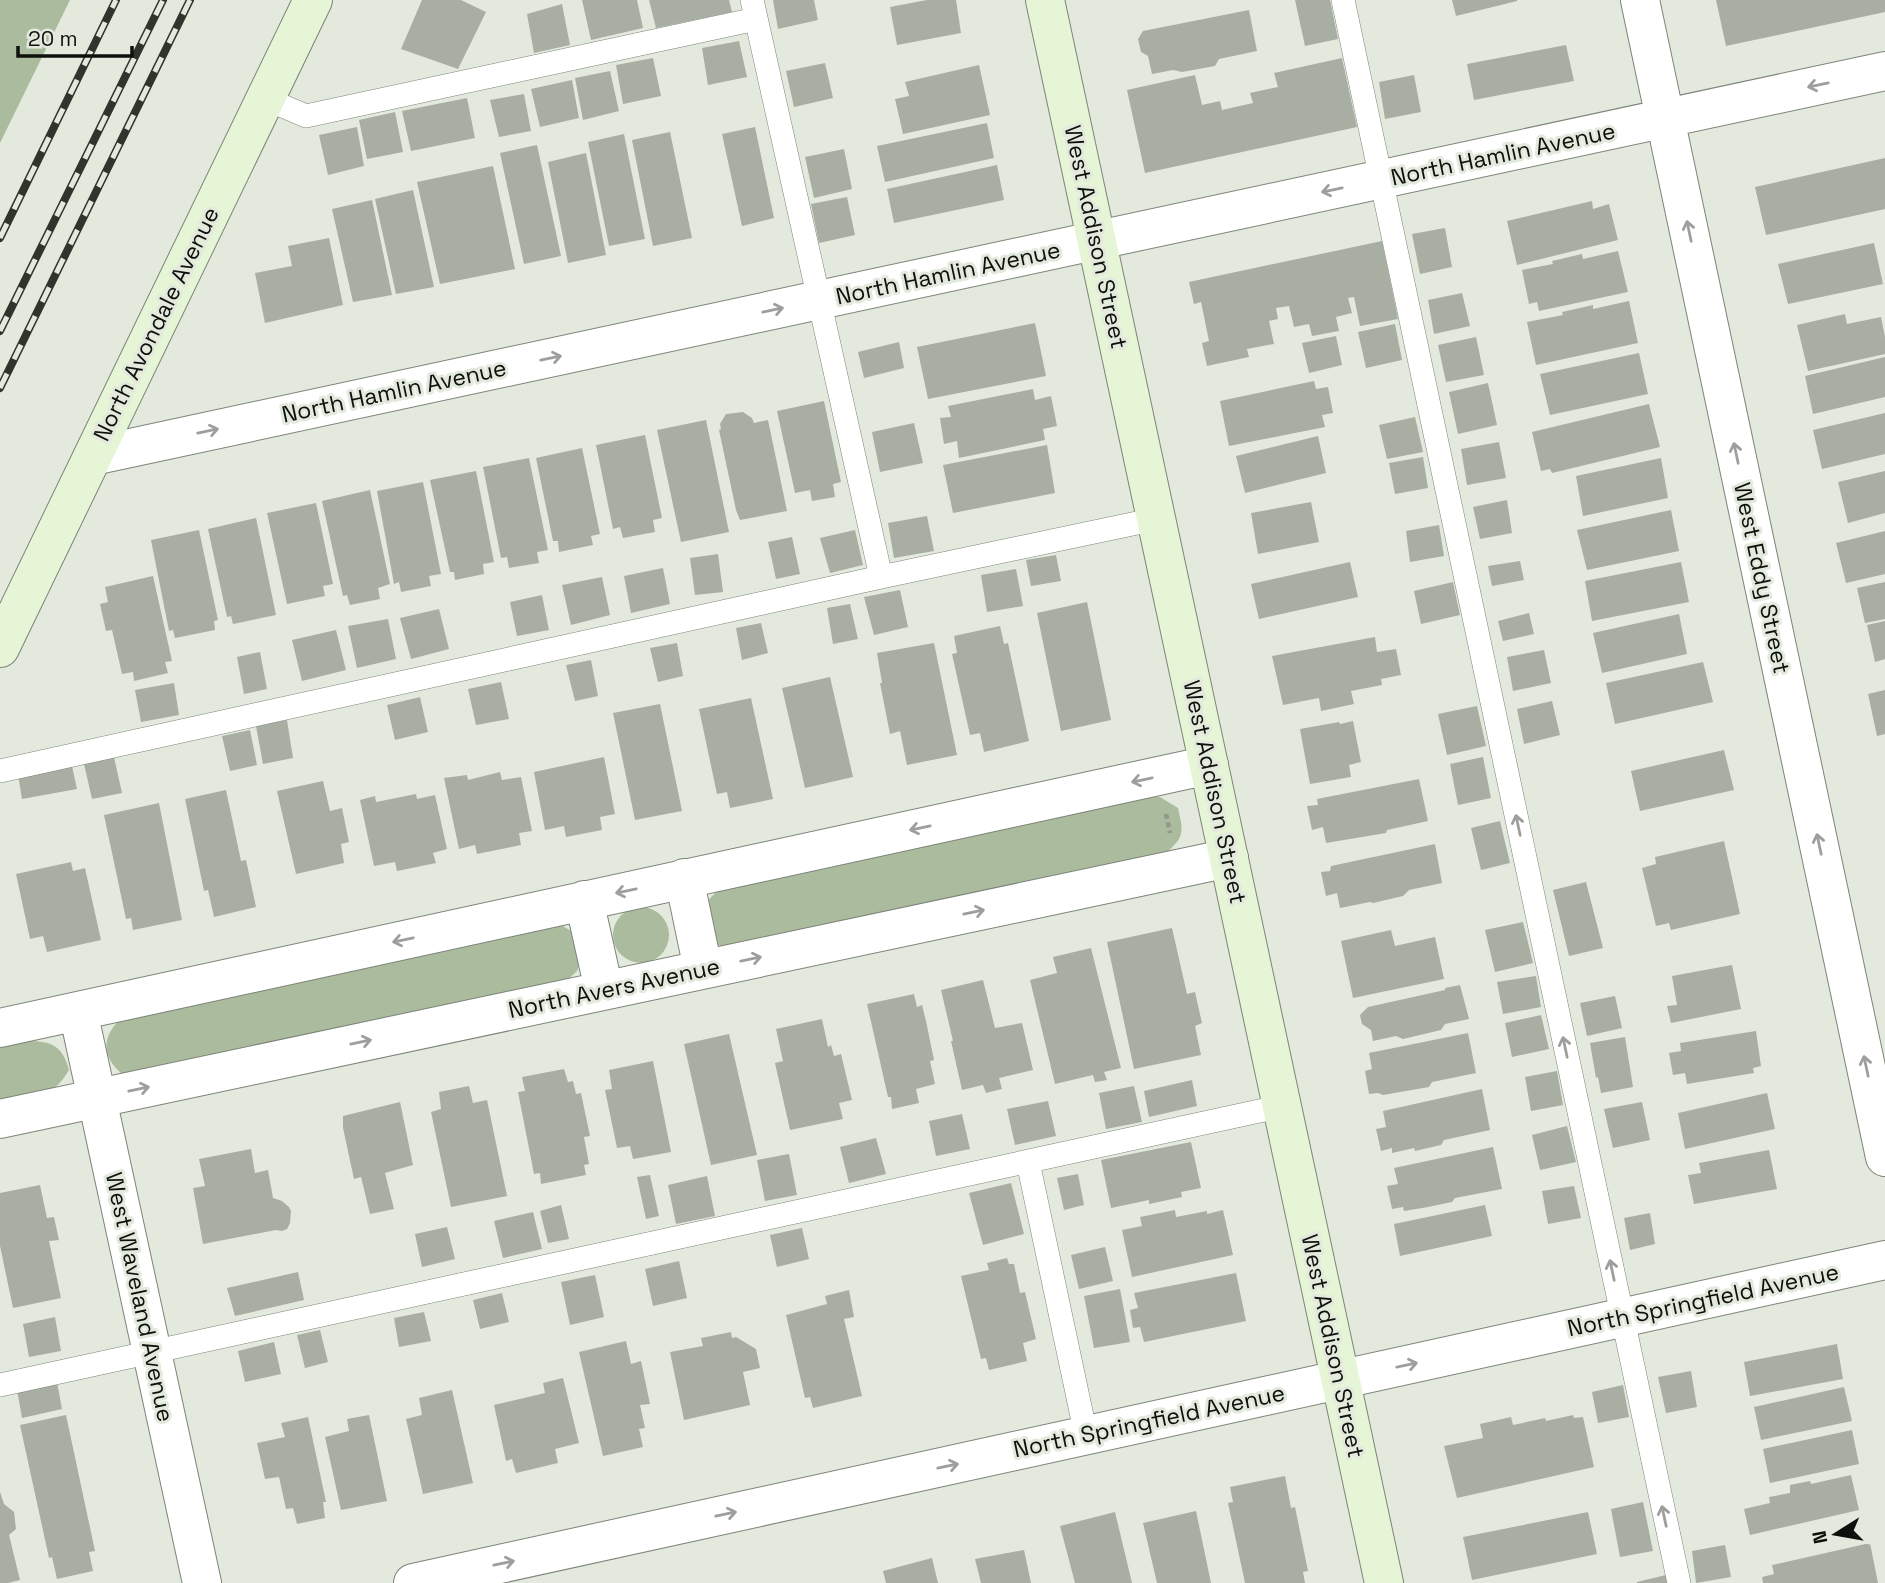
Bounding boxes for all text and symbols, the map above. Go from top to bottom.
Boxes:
scale bar [18,14,131,58]
text: 20 m [28,25,78,52]
one-way arrow [1807,79,1830,93]
street label: North Hamlin Avenue [1388,116,1618,192]
street label: West Addison Street [1058,122,1134,352]
one-way arrow [1322,185,1344,198]
street label: North Avondale Avenue [86,202,226,446]
one-way arrow [1681,220,1695,243]
street label: North Hamlin Avenue [833,235,1063,311]
one-way arrow [761,303,784,317]
one-way arrow [539,350,562,364]
street label: North Hamlin Avenue [279,353,509,429]
one-way arrow [196,423,219,437]
one-way arrow [1728,442,1742,465]
street label: West Eddy Street [1727,480,1797,676]
street label: West Addison Street [1177,677,1253,907]
one-way arrow [1131,773,1154,787]
one-way arrow [1510,814,1524,837]
one-way arrow [909,821,932,835]
one-way arrow [1811,833,1825,856]
one-way arrow [615,886,637,899]
one-way arrow [962,904,985,918]
one-way arrow [392,933,415,947]
street label: North Avers Avenue [506,951,722,1025]
one-way arrow [739,951,762,965]
one-way arrow [349,1034,372,1048]
one-way arrow [1557,1036,1571,1059]
one-way arrow [1858,1055,1872,1078]
one-way arrow [127,1082,150,1096]
street label: West Waveland Avenue [99,1170,181,1424]
street label: West Addison Street [1295,1231,1371,1461]
street label: North Springfield Avenue [1564,1257,1842,1343]
one-way arrow [1604,1259,1618,1282]
one-way arrow [1395,1357,1418,1371]
street label: North Springfield Avenue [1010,1378,1288,1464]
one-way arrow [936,1458,959,1472]
north arrow [1801,1499,1871,1569]
one-way arrow [1657,1505,1671,1528]
one-way arrow [714,1507,737,1521]
text: N [1806,1529,1833,1546]
one-way arrow [492,1556,515,1569]

